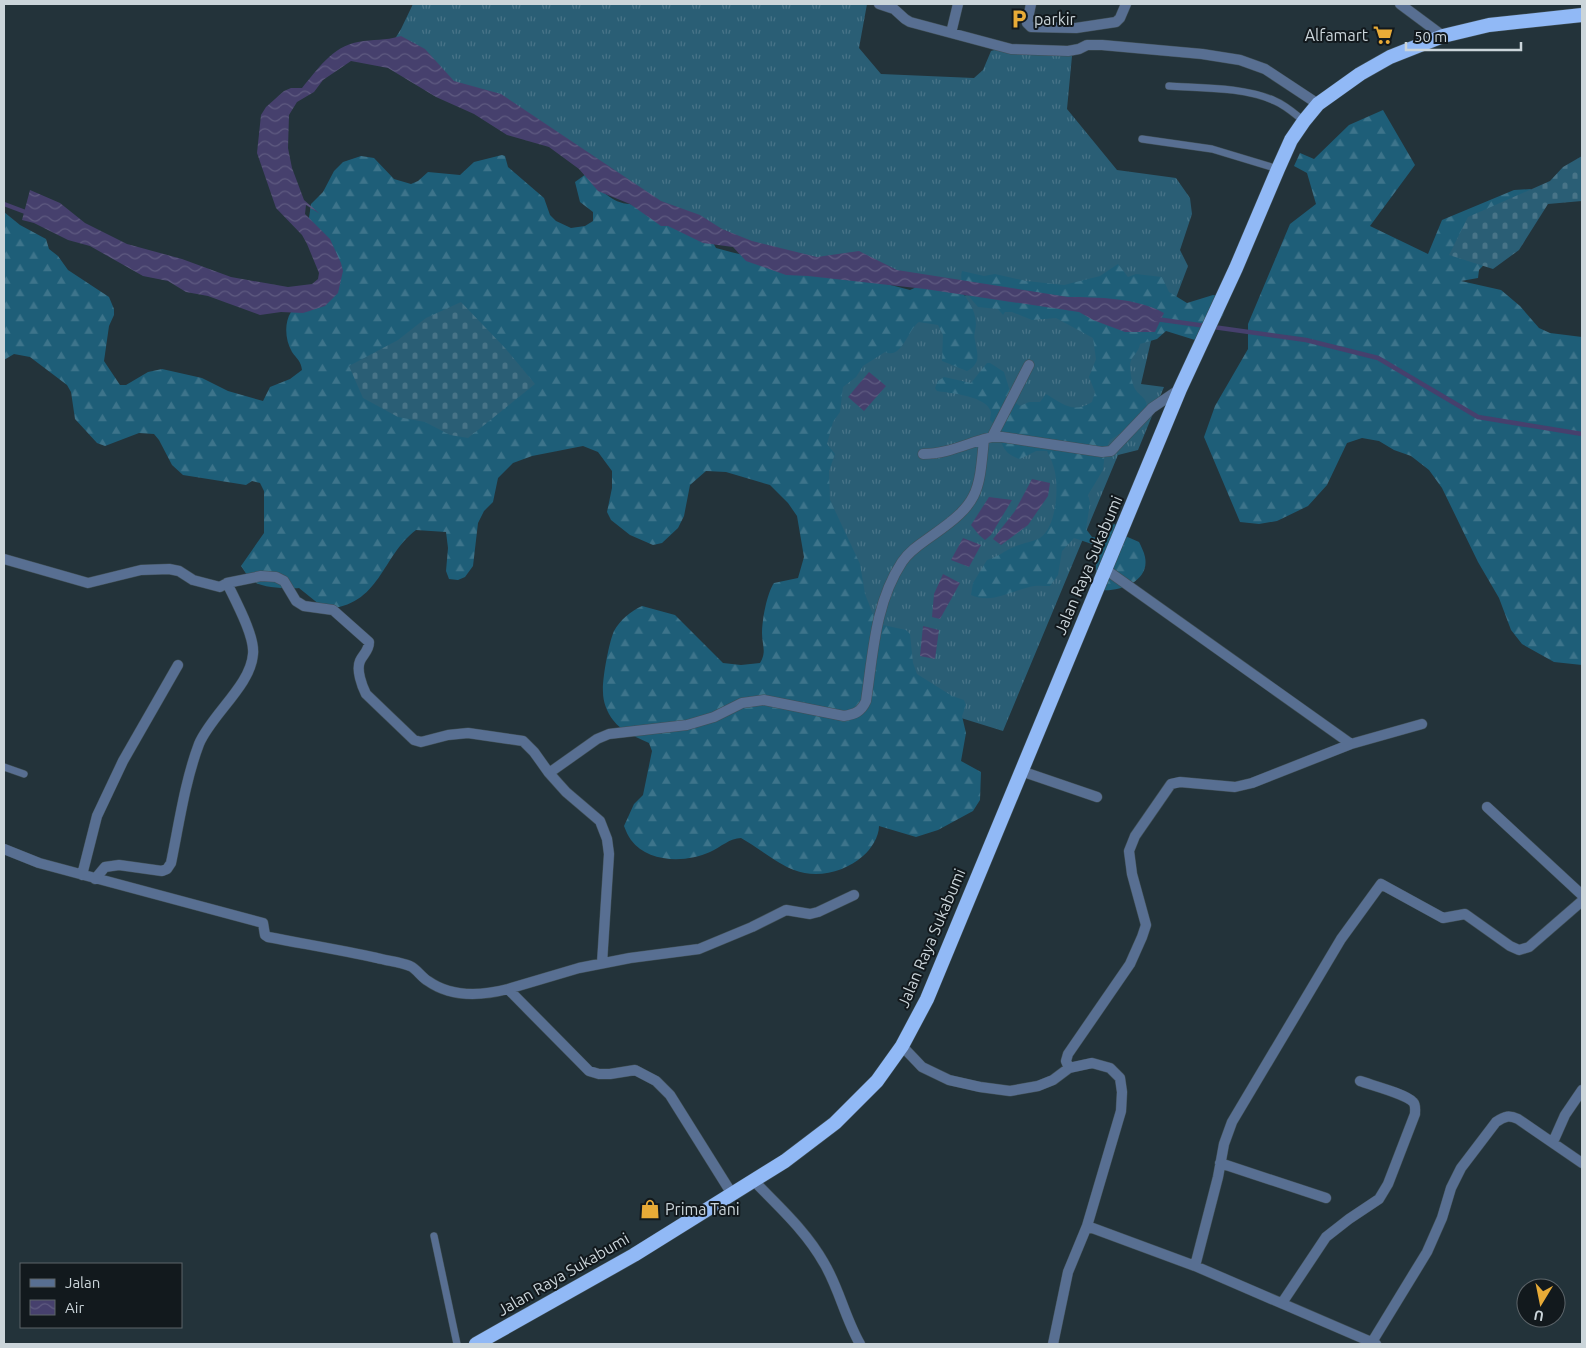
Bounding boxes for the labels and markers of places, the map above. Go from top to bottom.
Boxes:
parking icon: parkir [1008,8,1030,30]
place label: parkir [1034,10,1076,28]
supermarket icon: Alfamart [1372,24,1394,46]
place label: Alfamart [1305,26,1369,44]
shop icon: Prima Tani [639,1198,661,1220]
place label: Prima Tani [665,1200,740,1218]

